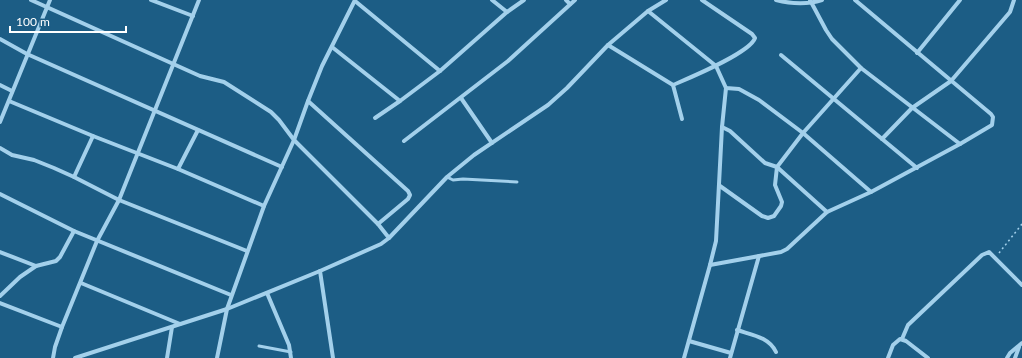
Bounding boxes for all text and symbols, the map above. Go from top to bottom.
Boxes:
scale bar [10,8,126,34]
text: 100 m [16,14,50,29]

